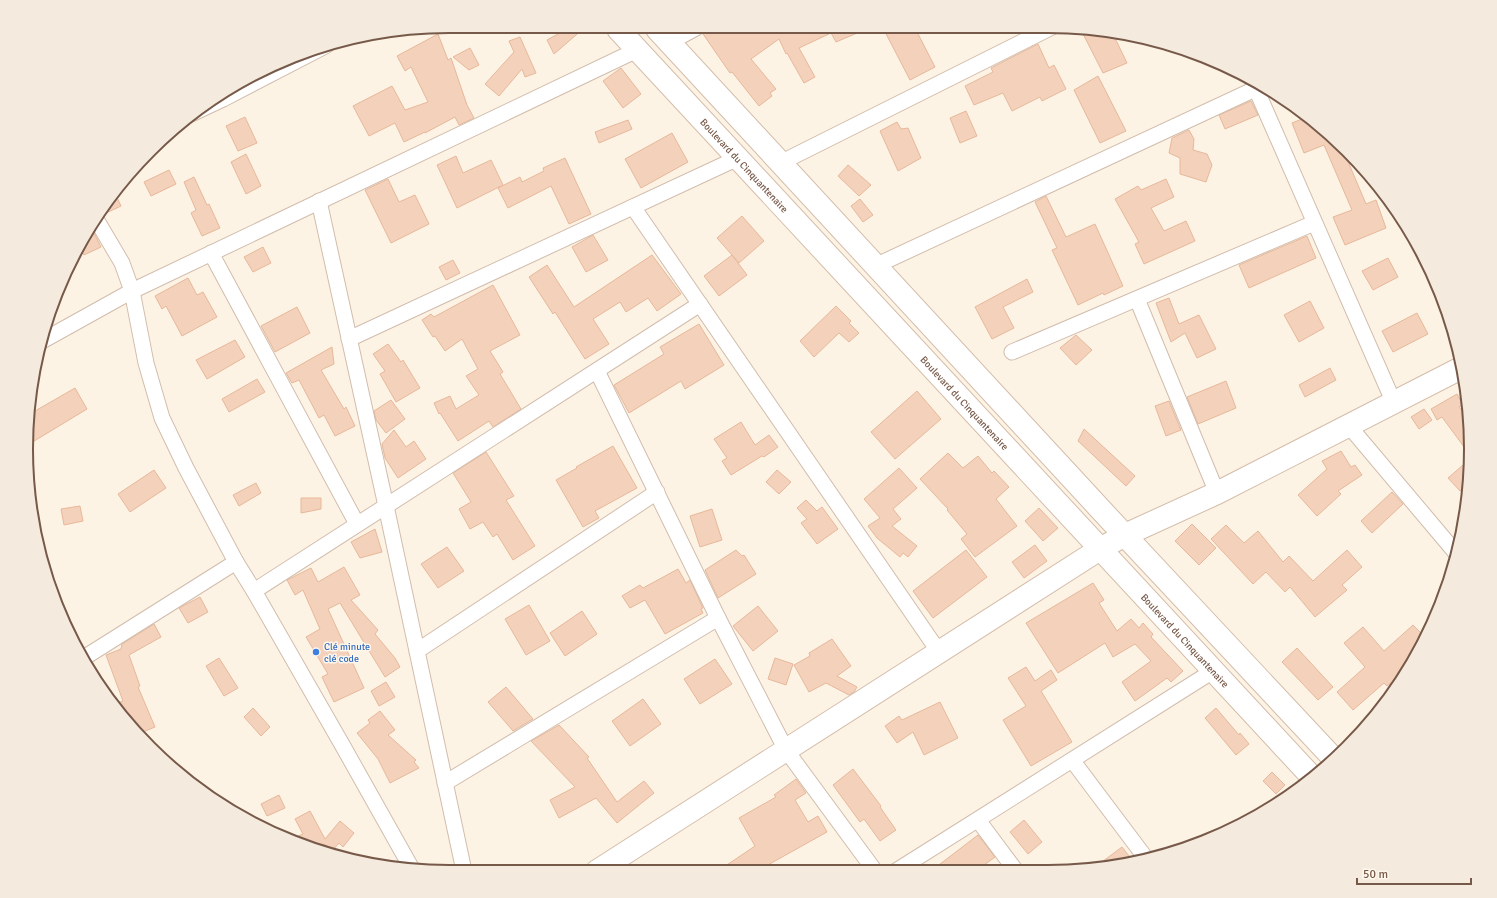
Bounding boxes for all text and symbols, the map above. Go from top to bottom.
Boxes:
street label: Boulevard du Cinquantenaire [697,116,790,216]
street label: Boulevard du Cinquantenaire [918,354,1011,453]
street label: Boulevard du Cinquantenaire [1138,592,1231,691]
place label: Clé minute clé code [324,641,370,665]
marker: Clé minute clé code [311,647,321,657]
scale bar [1357,860,1471,886]
text: 50 m [1363,867,1388,882]

